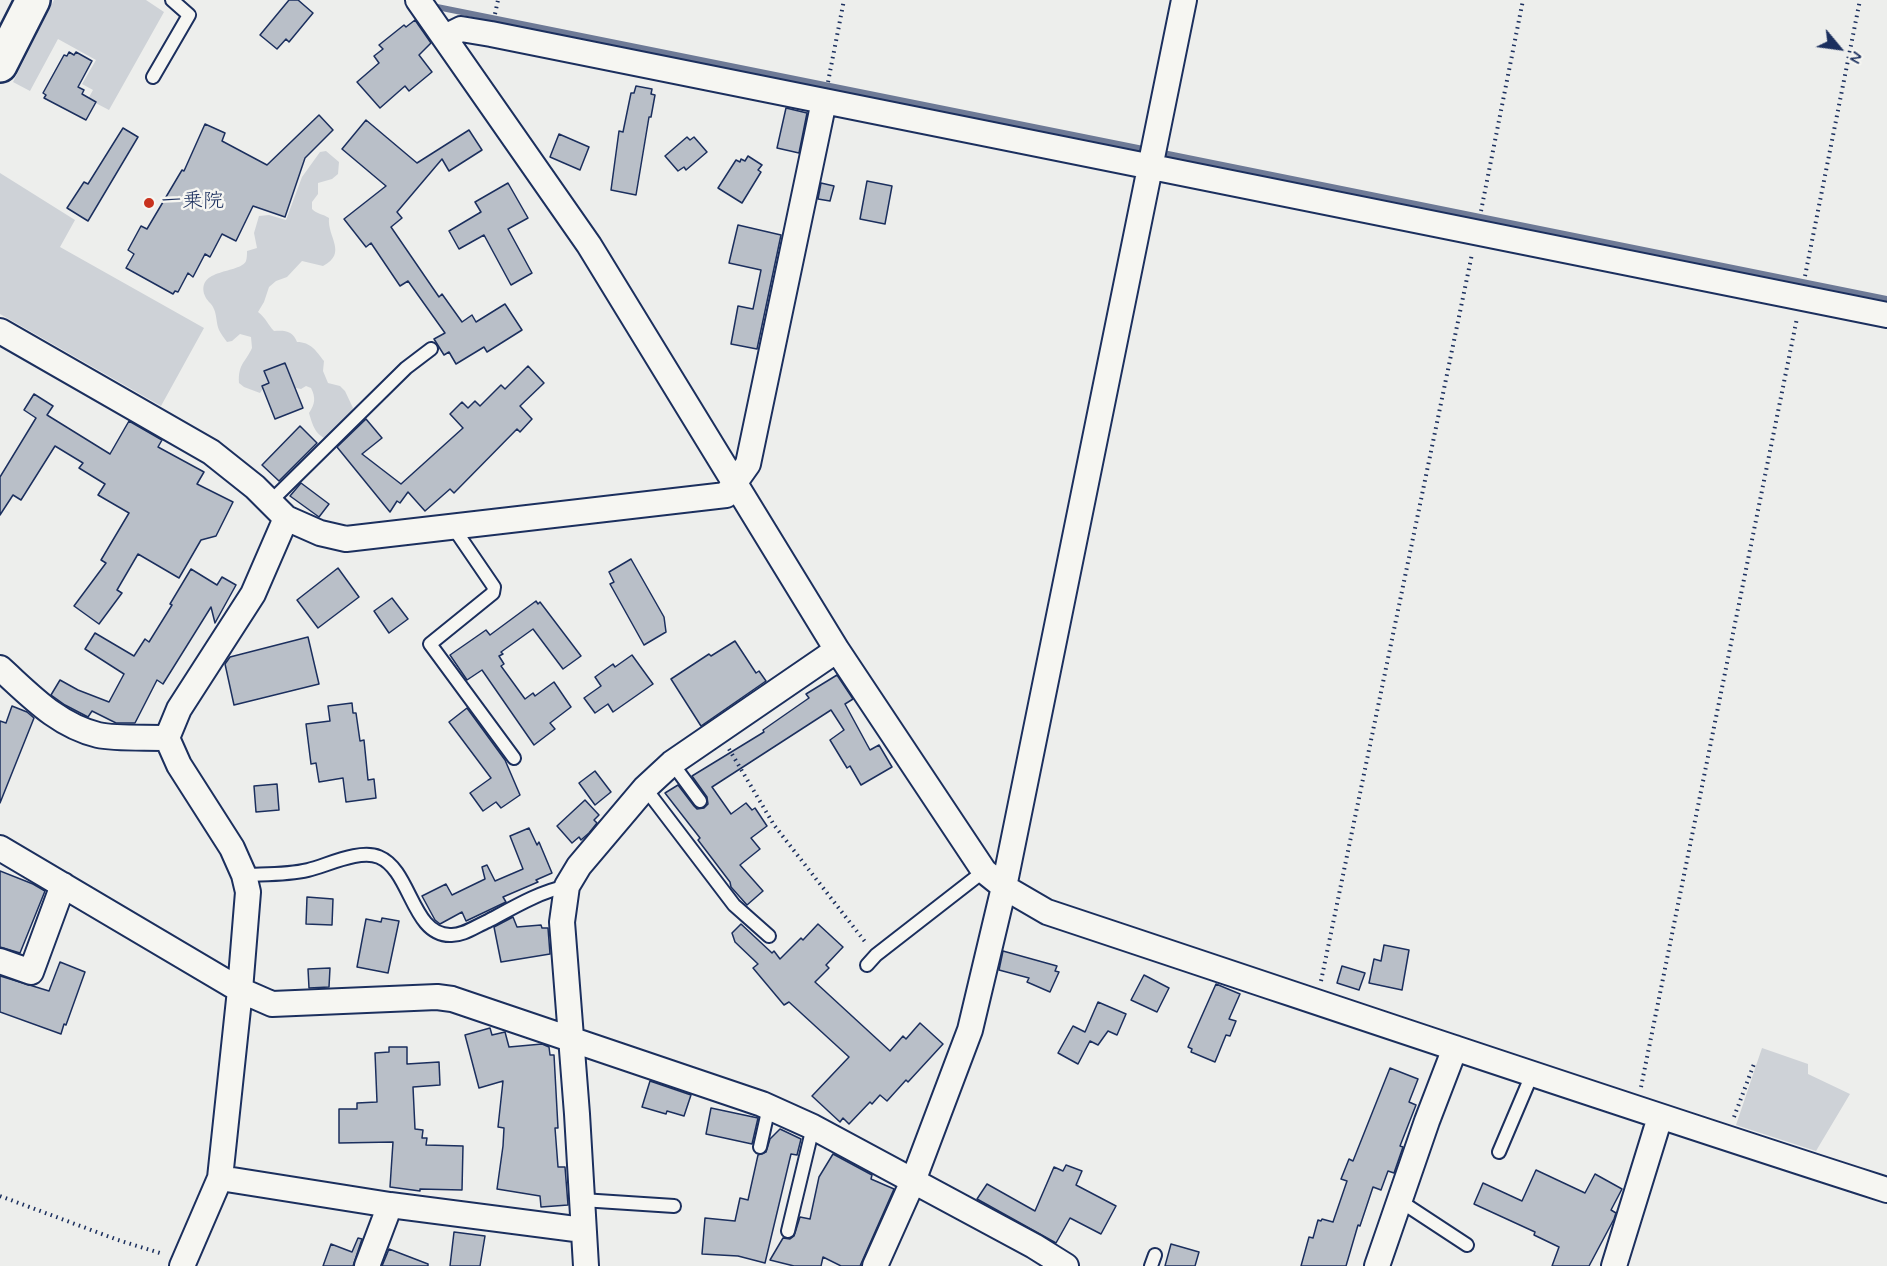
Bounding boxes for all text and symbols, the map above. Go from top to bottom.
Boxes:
north arrow [1809,18,1869,78]
text: N [1843,47,1867,67]
place label: 一乗院 [161,190,224,216]
marker: 一乗院 [142,196,156,210]

